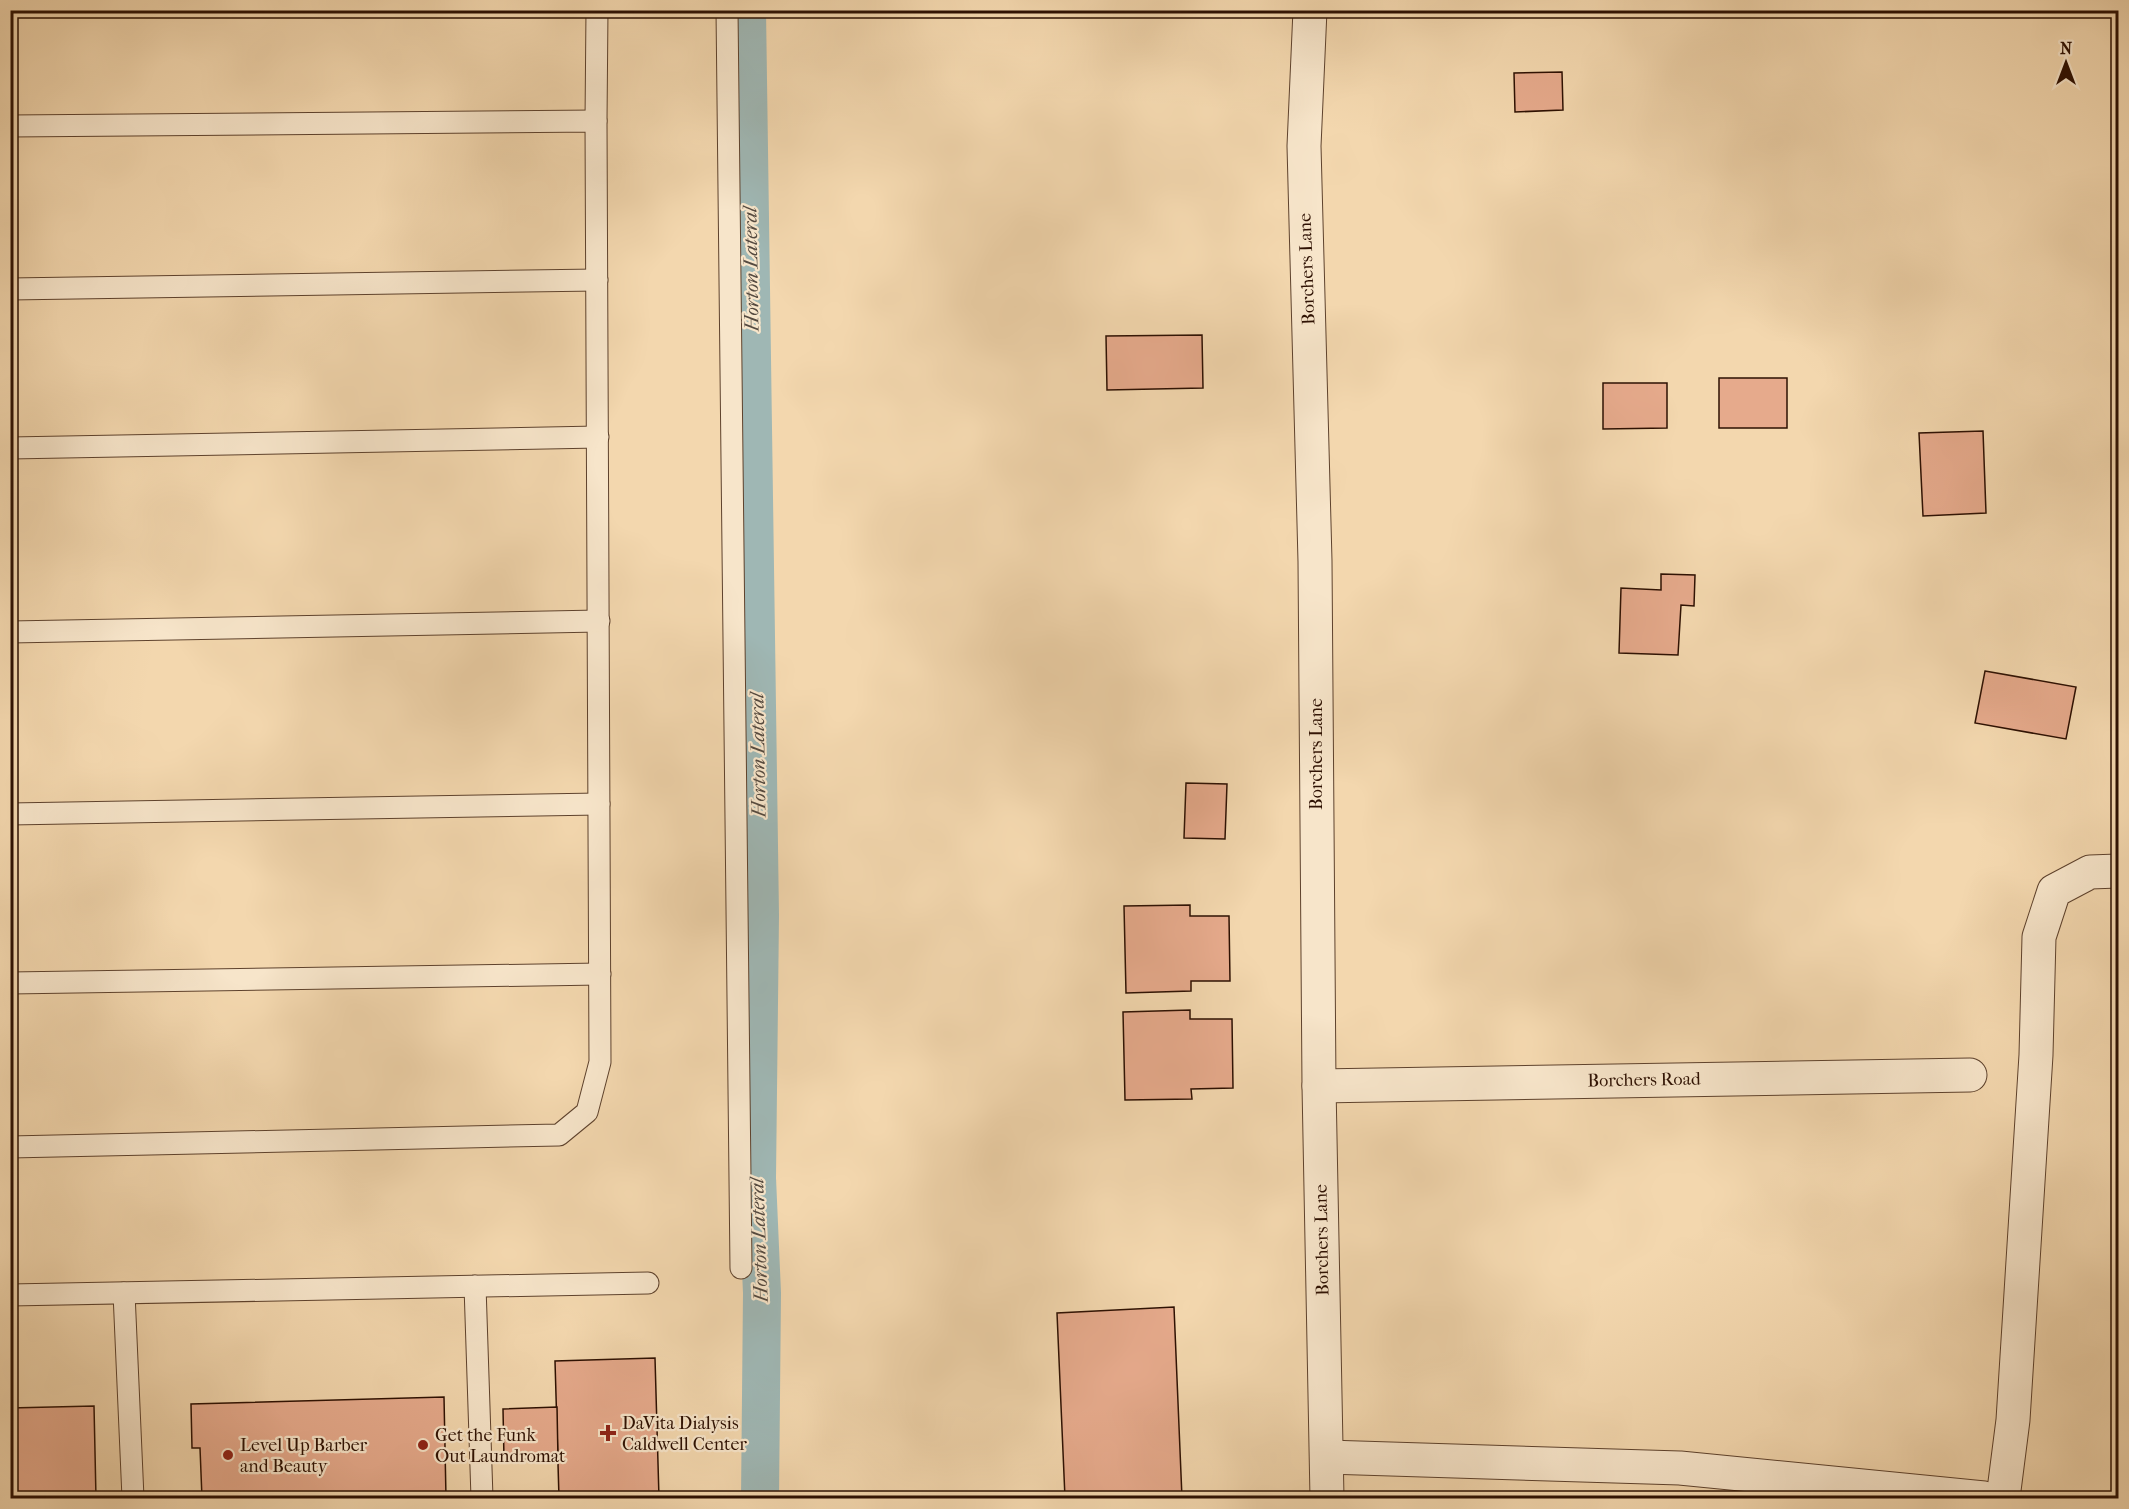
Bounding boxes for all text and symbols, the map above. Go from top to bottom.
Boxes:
north arrow [2036,33,2096,93]
text: N [2060,39,2073,58]
water label: Horton Lateral [738,205,764,332]
street label: Borchers Lane [1295,213,1319,325]
water label: Horton Lateral [745,691,771,818]
street label: Borchers Lane [1306,698,1327,810]
street label: Borchers Road [1587,1069,1701,1091]
water label: Horton Lateral [745,1175,773,1303]
street label: Borchers Lane [1311,1184,1333,1296]
place label: DaVita Dialysis Caldwell Center [622,1413,747,1455]
marker: DaVita Dialysis Caldwell Center [599,1424,617,1442]
place label: Get the Funk Out Laundromat [435,1425,566,1467]
place label: Level Up Barber and Beauty [240,1435,368,1477]
marker: Get the Funk Out Laundromat [416,1438,430,1452]
marker: Level Up Barber and Beauty [221,1448,235,1462]

